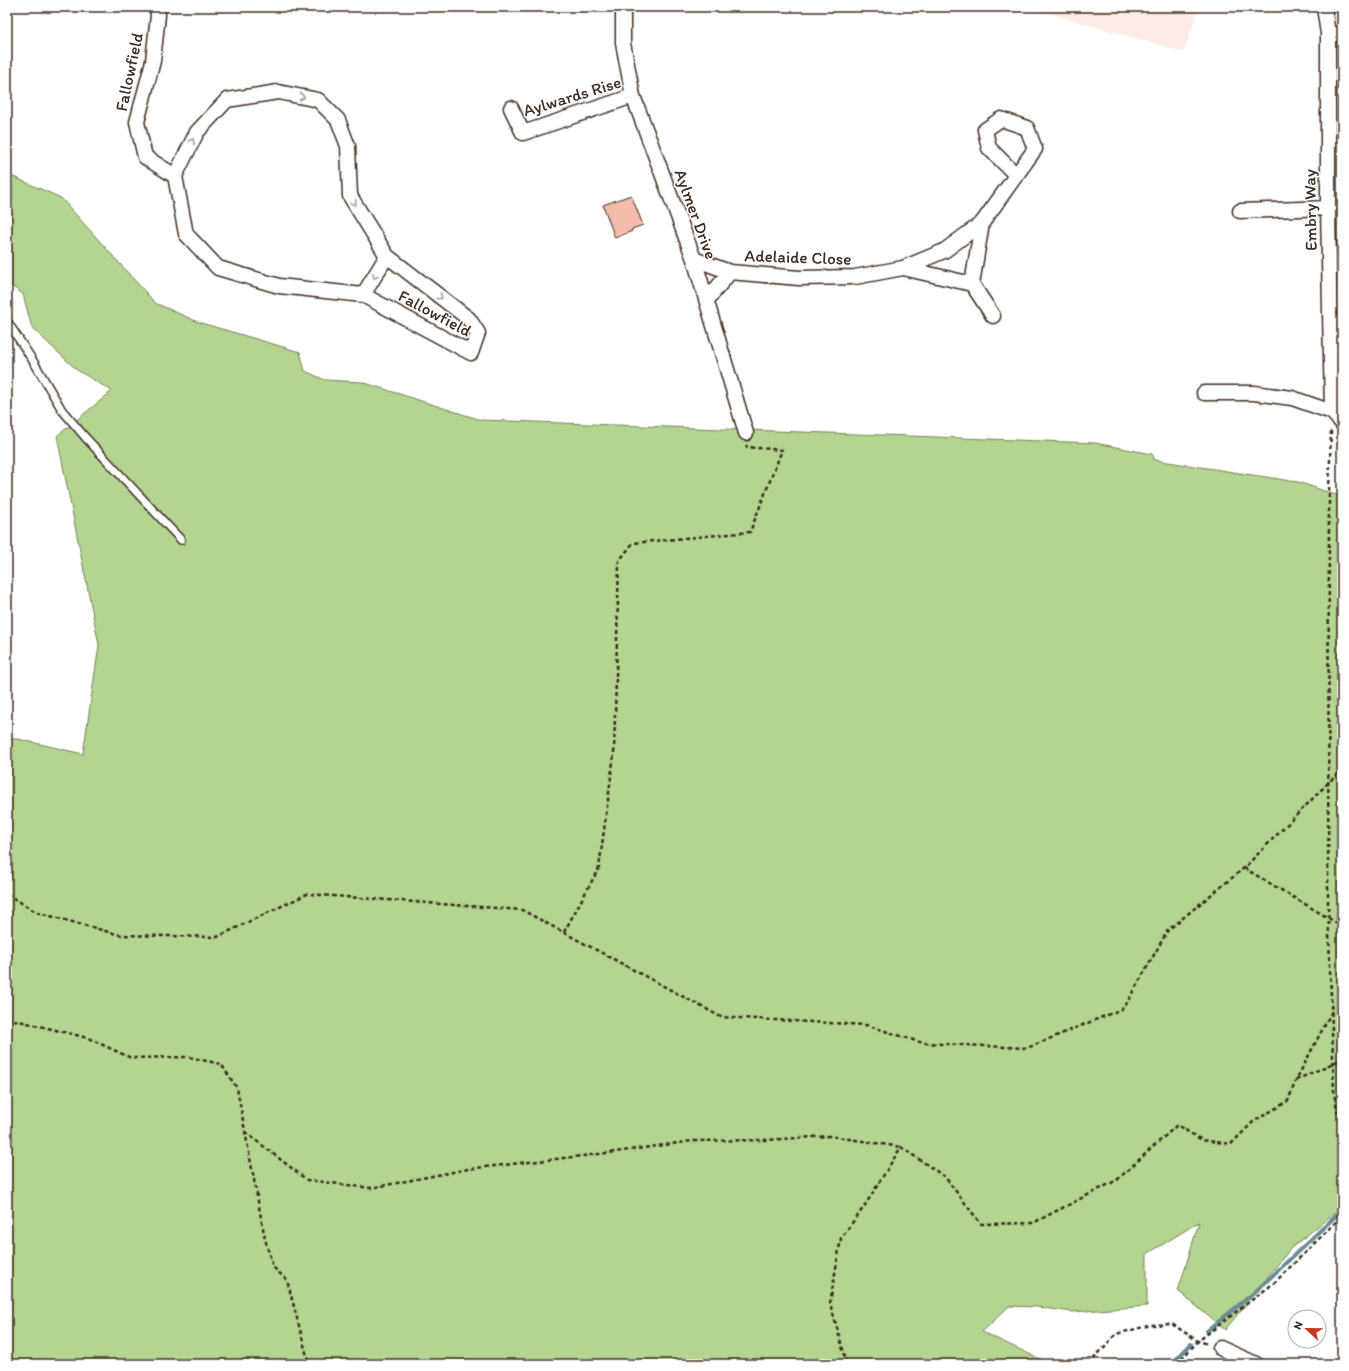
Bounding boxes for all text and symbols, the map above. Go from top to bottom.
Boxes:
street label: Fallowfield [111,31,147,113]
street label: Aylwards Rise [521,72,623,120]
one-way arrow [299,92,305,101]
one-way arrow [187,138,195,145]
street label: Aylmer Drive [670,166,722,262]
street label: Embry Way [1299,169,1321,251]
one-way arrow [350,199,357,206]
street label: Adelaide Close [744,245,852,269]
one-way arrow [372,272,379,279]
street label: Fallowfield [395,285,475,341]
one-way arrow [436,292,443,299]
north arrow [1287,1309,1327,1349]
text: N [1291,1320,1306,1331]

